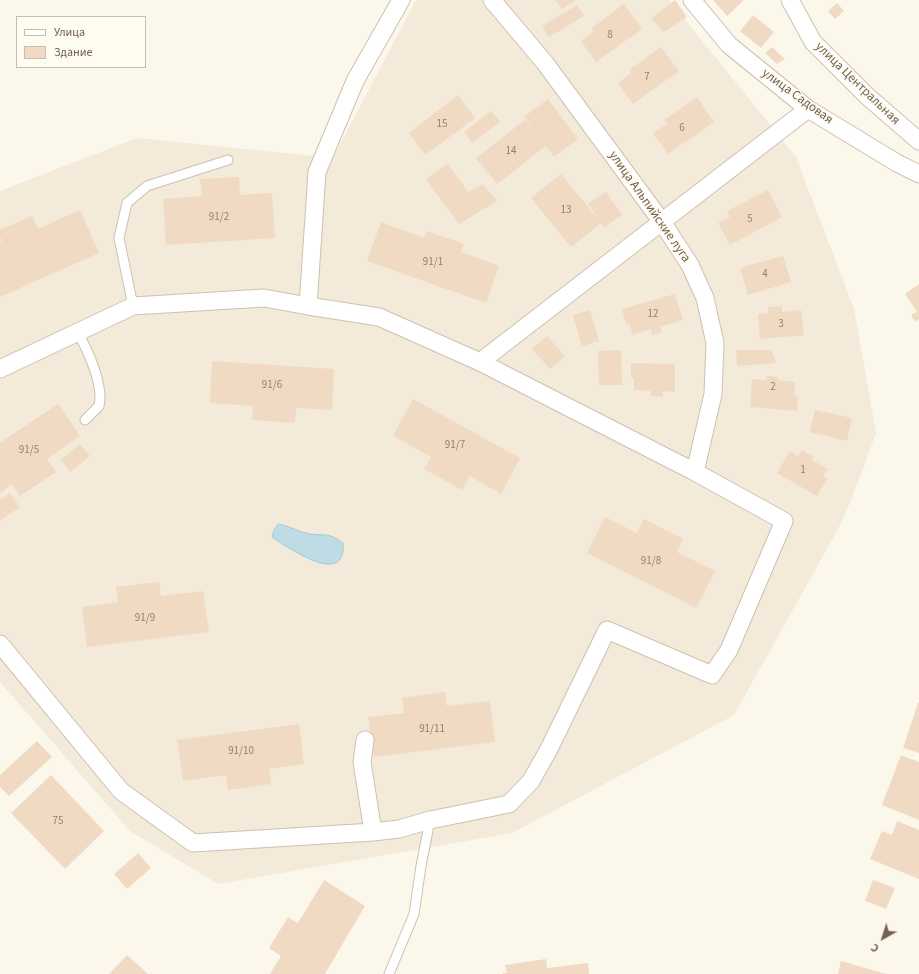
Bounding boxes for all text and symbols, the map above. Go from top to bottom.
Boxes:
legend [16,16,146,68]
text: Улица [54,24,85,41]
house number: 8 [607,29,613,43]
street label: улица Центральная [811,39,903,129]
text: Здание [54,44,93,61]
street label: улица Садовая [758,66,836,128]
house number: 7 [644,71,650,85]
house number: 15 [437,118,447,132]
house number: 6 [679,122,685,136]
house number: 14 [506,145,516,159]
street label: улица Альпийские луга [605,148,693,266]
house number: 13 [561,204,571,218]
house number: 91/2 [209,211,229,225]
house number: 5 [747,213,753,227]
house number: 91/1 [423,256,443,270]
house number: 4 [762,268,768,282]
house number: 12 [648,308,658,322]
house number: 3 [778,318,784,332]
house number: 91/6 [262,379,282,393]
house number: 2 [770,381,776,395]
house number: 91/7 [445,439,465,453]
house number: 91/5 [19,444,39,458]
house number: 1 [800,464,806,478]
house number: 91/8 [641,555,661,569]
house number: 91/9 [135,612,155,626]
house number: 91/11 [419,723,445,737]
house number: 91/10 [228,745,254,759]
house number: 75 [53,815,63,829]
north arrow [863,918,903,958]
text: С [868,940,882,956]

